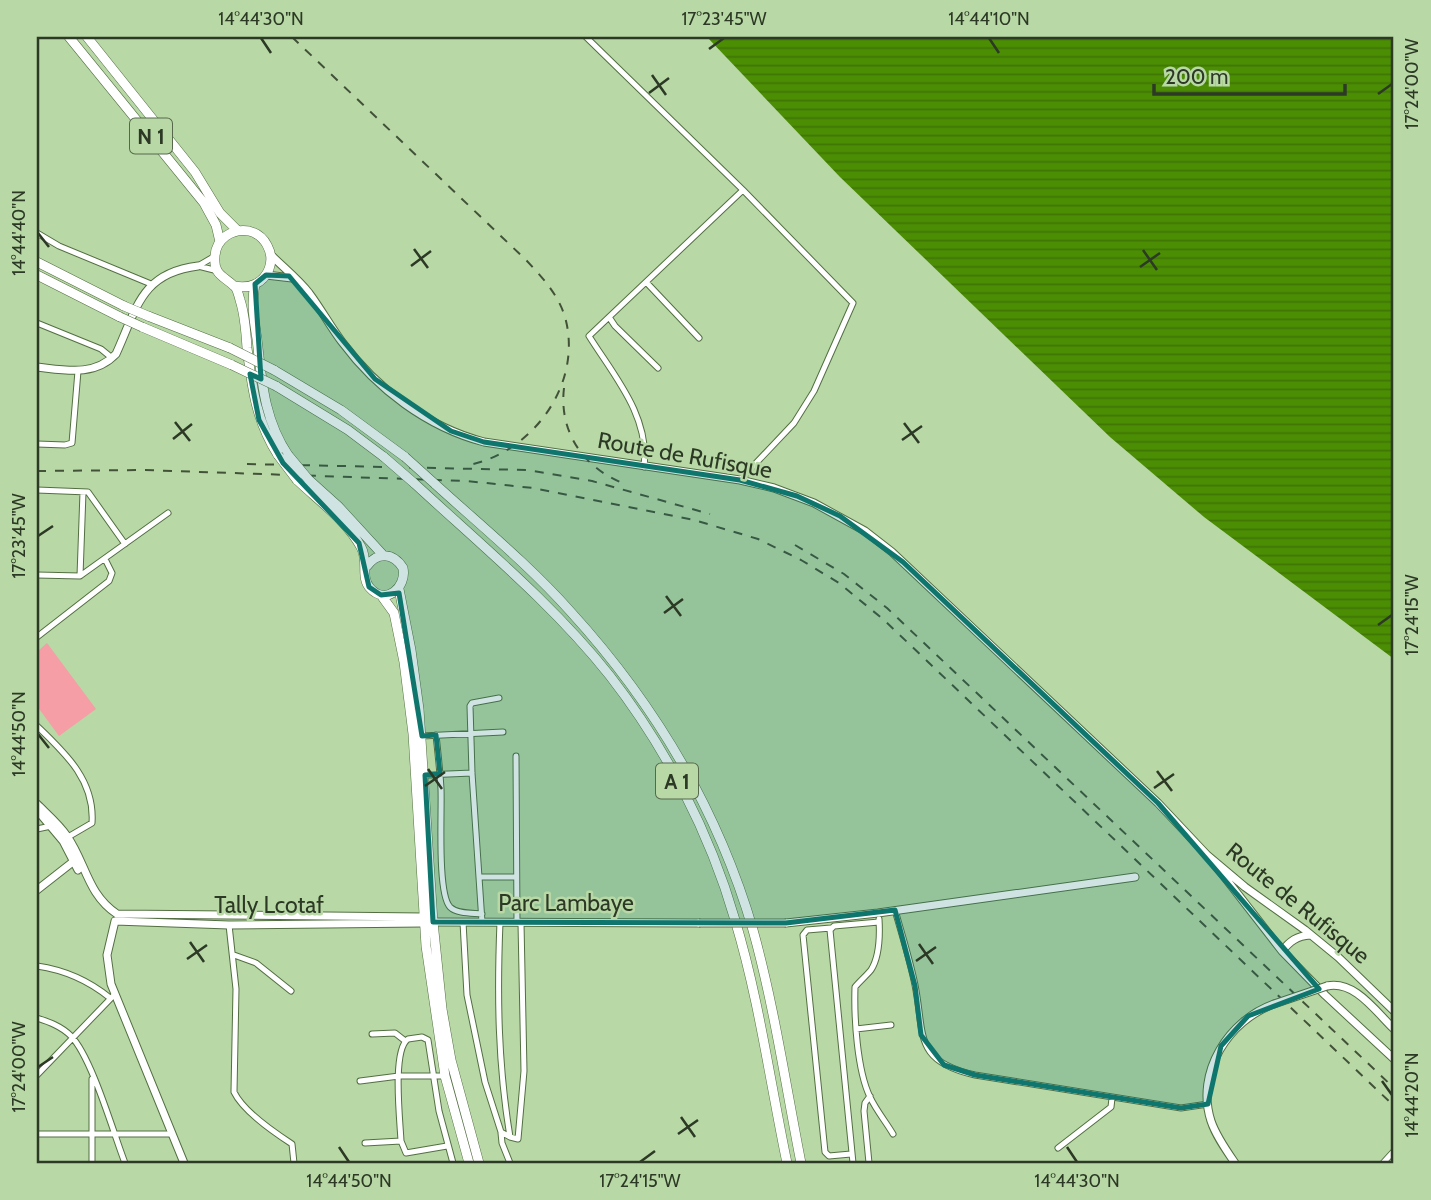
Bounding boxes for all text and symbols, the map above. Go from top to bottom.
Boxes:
text: 14°44'30"N [218,8,304,30]
text: 17°23'45"W [681,8,767,30]
text: 14°44'10"N [948,8,1030,30]
text: 17°24'00"W [1401,39,1423,129]
scale bar [1154,52,1345,96]
text: 200 m [1165,64,1228,89]
road number: N 1 [130,118,172,154]
text: 14°44'40"N [8,190,30,276]
street label: Route de Rufisque [596,426,775,484]
text: 17°23'45"W [8,493,30,579]
text: 17°24'15"W [1401,574,1423,656]
text: 14°44'50"N [8,691,30,777]
road number: A 1 [656,764,698,798]
street label: Route de Rufisque [1221,836,1376,970]
street label: Parc Lambaye [498,889,634,917]
street label: Tally Lcotaf [214,891,324,919]
text: 17°24'00"W [8,1022,30,1112]
text: 14°44'20"N [1401,1053,1423,1137]
text: 14°44'50"N [306,1170,392,1192]
text: 17°24'15"W [599,1170,681,1192]
text: 14°44'30"N [1034,1170,1120,1192]

